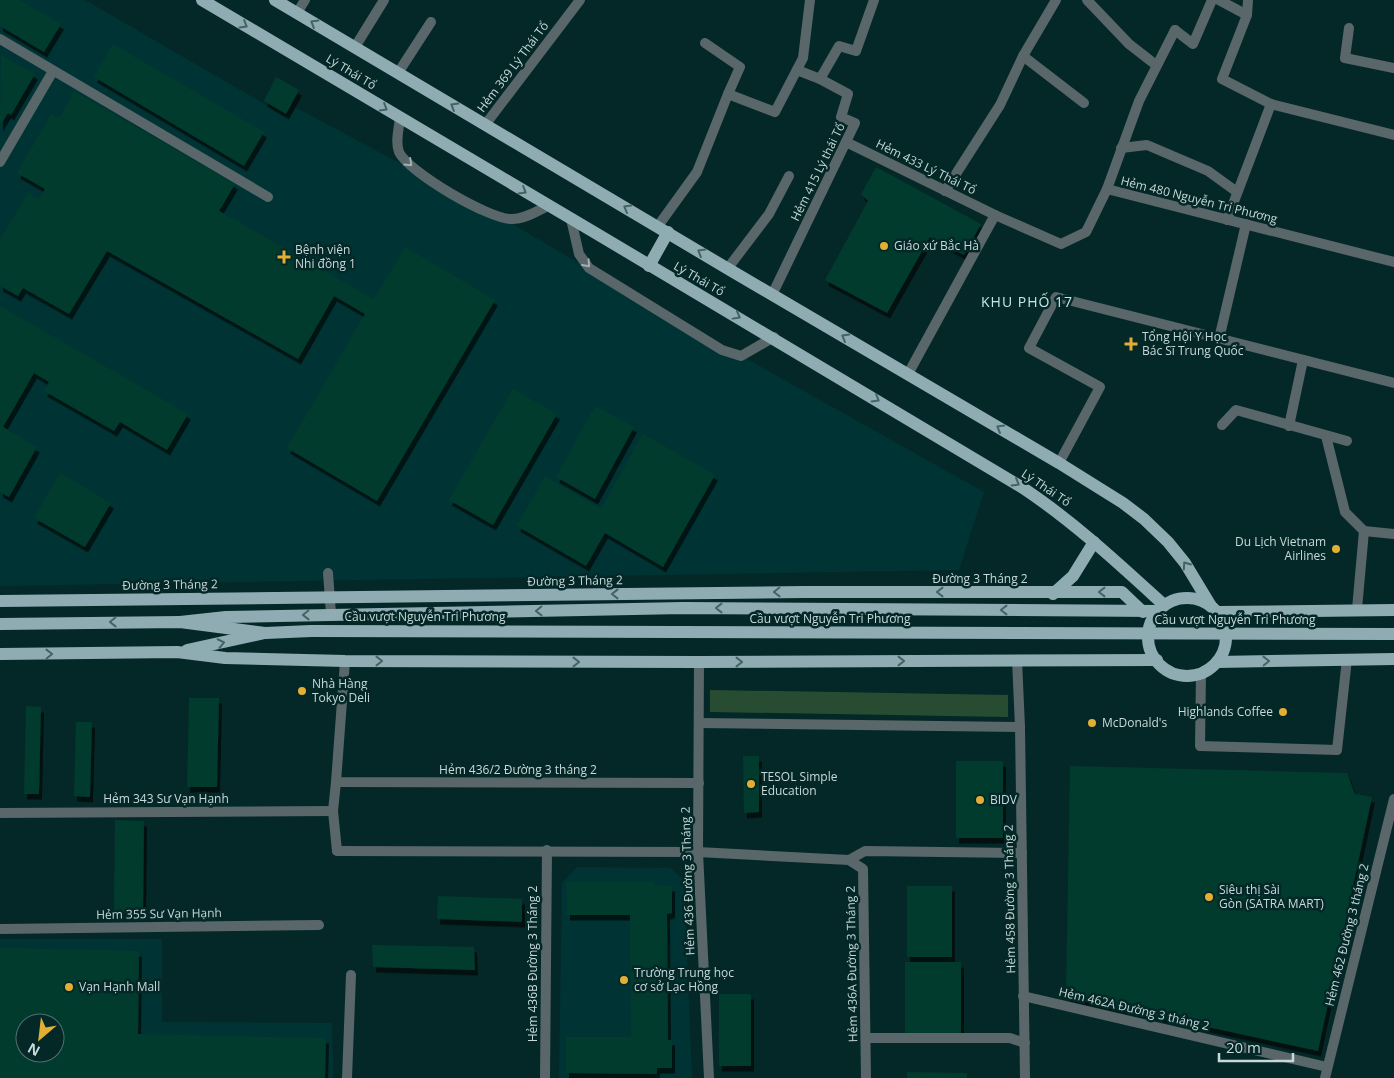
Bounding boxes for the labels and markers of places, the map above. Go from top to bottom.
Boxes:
place label: Giáo xứ Bắc Hà [894,237,979,254]
marker: Giáo xứ Bắc Hà [878,240,890,252]
place label: Bệnh viện Nhi đồng 1 [295,241,356,272]
marker: Bệnh viện Nhi đồng 1 [277,250,291,264]
place label: Tổng Hội Y Học Bác Sĩ Trung Quốc [1142,328,1244,359]
marker: Tổng Hội Y Học Bác Sĩ Trung Quốc [1124,337,1138,351]
place label: Du Lịch Vietnam Airlines [1235,533,1326,564]
marker: Du Lịch Vietnam Airlines [1330,543,1342,555]
place label: Nhà Hàng Tokyo Deli [312,675,370,706]
marker: Nhà Hàng Tokyo Deli [296,685,308,697]
place label: Highlands Coffee [1178,703,1273,720]
marker: Highlands Coffee [1277,706,1289,718]
place label: McDonald's [1102,714,1167,731]
marker: McDonald's [1086,717,1098,729]
place label: TESOL Simple Education [761,768,838,799]
marker: TESOL Simple Education [745,778,757,790]
place label: BIDV [990,791,1018,808]
marker: BIDV [974,794,986,806]
place label: Siêu thị Sài Gòn (SATRA MART) [1219,881,1324,912]
marker: Siêu thị Sài Gòn (SATRA MART) [1203,891,1215,903]
place label: Trường Trung học cơ sở Lạc Hồng [634,964,734,995]
marker: Trường Trung học cơ sở Lạc Hồng [618,974,630,986]
place label: Vạn Hạnh Mall [79,978,160,995]
marker: Vạn Hạnh Mall [63,981,75,993]

